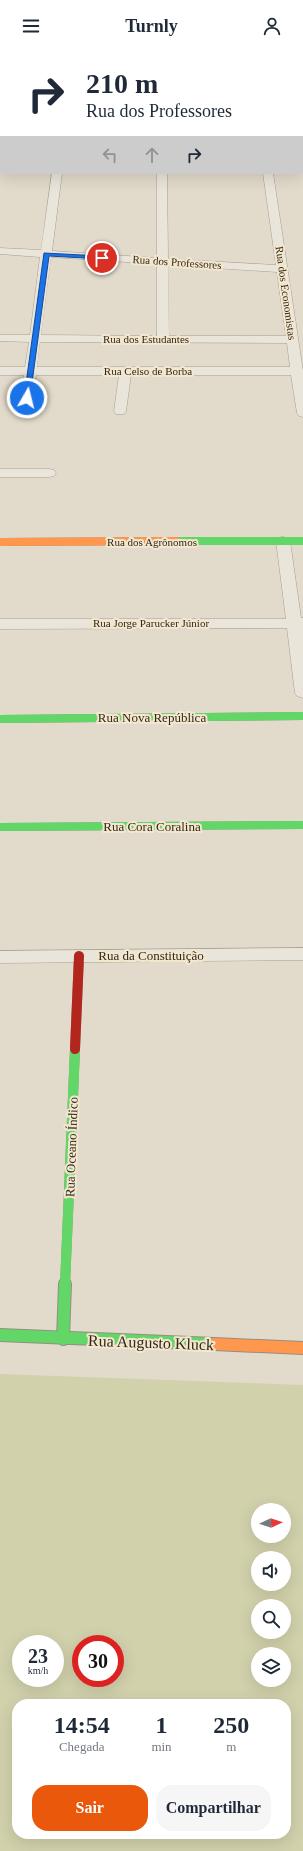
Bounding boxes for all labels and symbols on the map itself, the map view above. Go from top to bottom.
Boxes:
pin [85,241,119,275]
street label: Rua dos Economistas [273,245,299,341]
street label: Rua dos Professores [132,253,222,271]
street label: Rua dos Estudantes [103,333,189,345]
street label: Rua Celso de Borba [104,365,192,377]
position arrow [6,377,48,419]
street label: Rua dos Agrônomos [107,536,197,548]
street label: Rua Jorge Parucker Júnior [93,617,209,629]
street label: Rua Nova República [98,710,206,725]
street label: Rua Cora Coralina [103,819,201,834]
street label: Rua da Constituição [98,948,204,963]
street label: Rua Oceano Índico [62,1097,81,1197]
street label: Rua Augusto Kluck [88,1332,214,1354]
north arrow [251,1503,291,1543]
speed limit sign: 30 [72,1635,124,1687]

